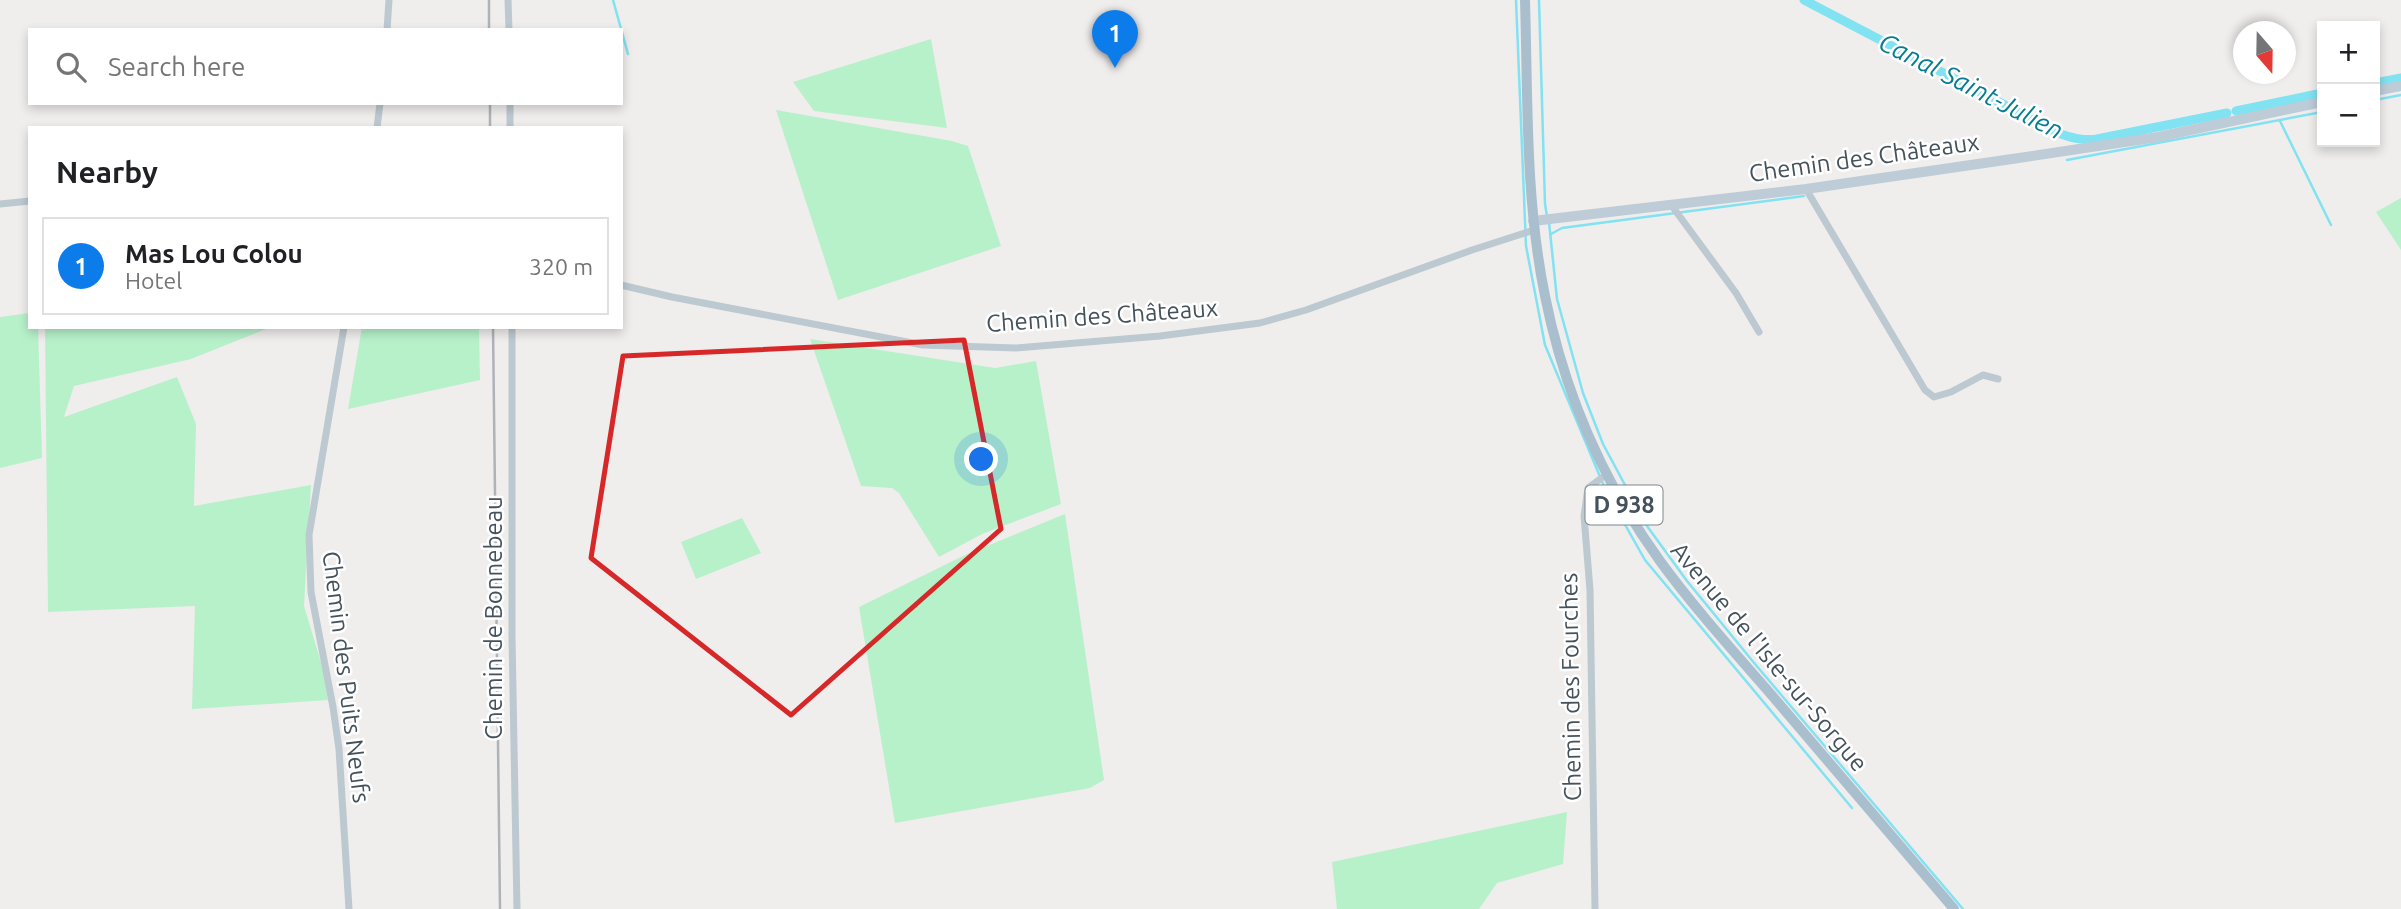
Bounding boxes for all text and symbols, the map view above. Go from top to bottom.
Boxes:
pin: 1 [1092,10,1138,68]
north arrow [2233,21,2296,84]
map controls [2317,21,2380,147]
button: + [2317,21,2380,84]
water label: Canal Saint-Julien [1874,27,2068,145]
search box [28,28,623,105]
icon: search [52,48,90,86]
text: Search here [108,52,245,81]
button: − [2317,84,2380,147]
street label: Chemin des Châteaux [1747,128,1981,187]
text: Nearby [56,155,158,189]
text: Mas Lou Colou [125,239,303,268]
text: 1 [75,254,87,279]
text: 320 m [529,254,593,279]
text: Hotel [125,268,182,293]
street label: Chemin des Châteaux [985,294,1219,337]
your location [964,442,998,476]
road number: D 938 [1586,485,1662,524]
street label: Chemin de Bonnebeau [480,496,507,740]
street label: Avenue de l'Isle-sur-Sorgue [1666,537,1873,777]
street label: Chemin des Puits Neufs [318,549,375,804]
street label: Chemin des Fourches [1555,573,1586,802]

